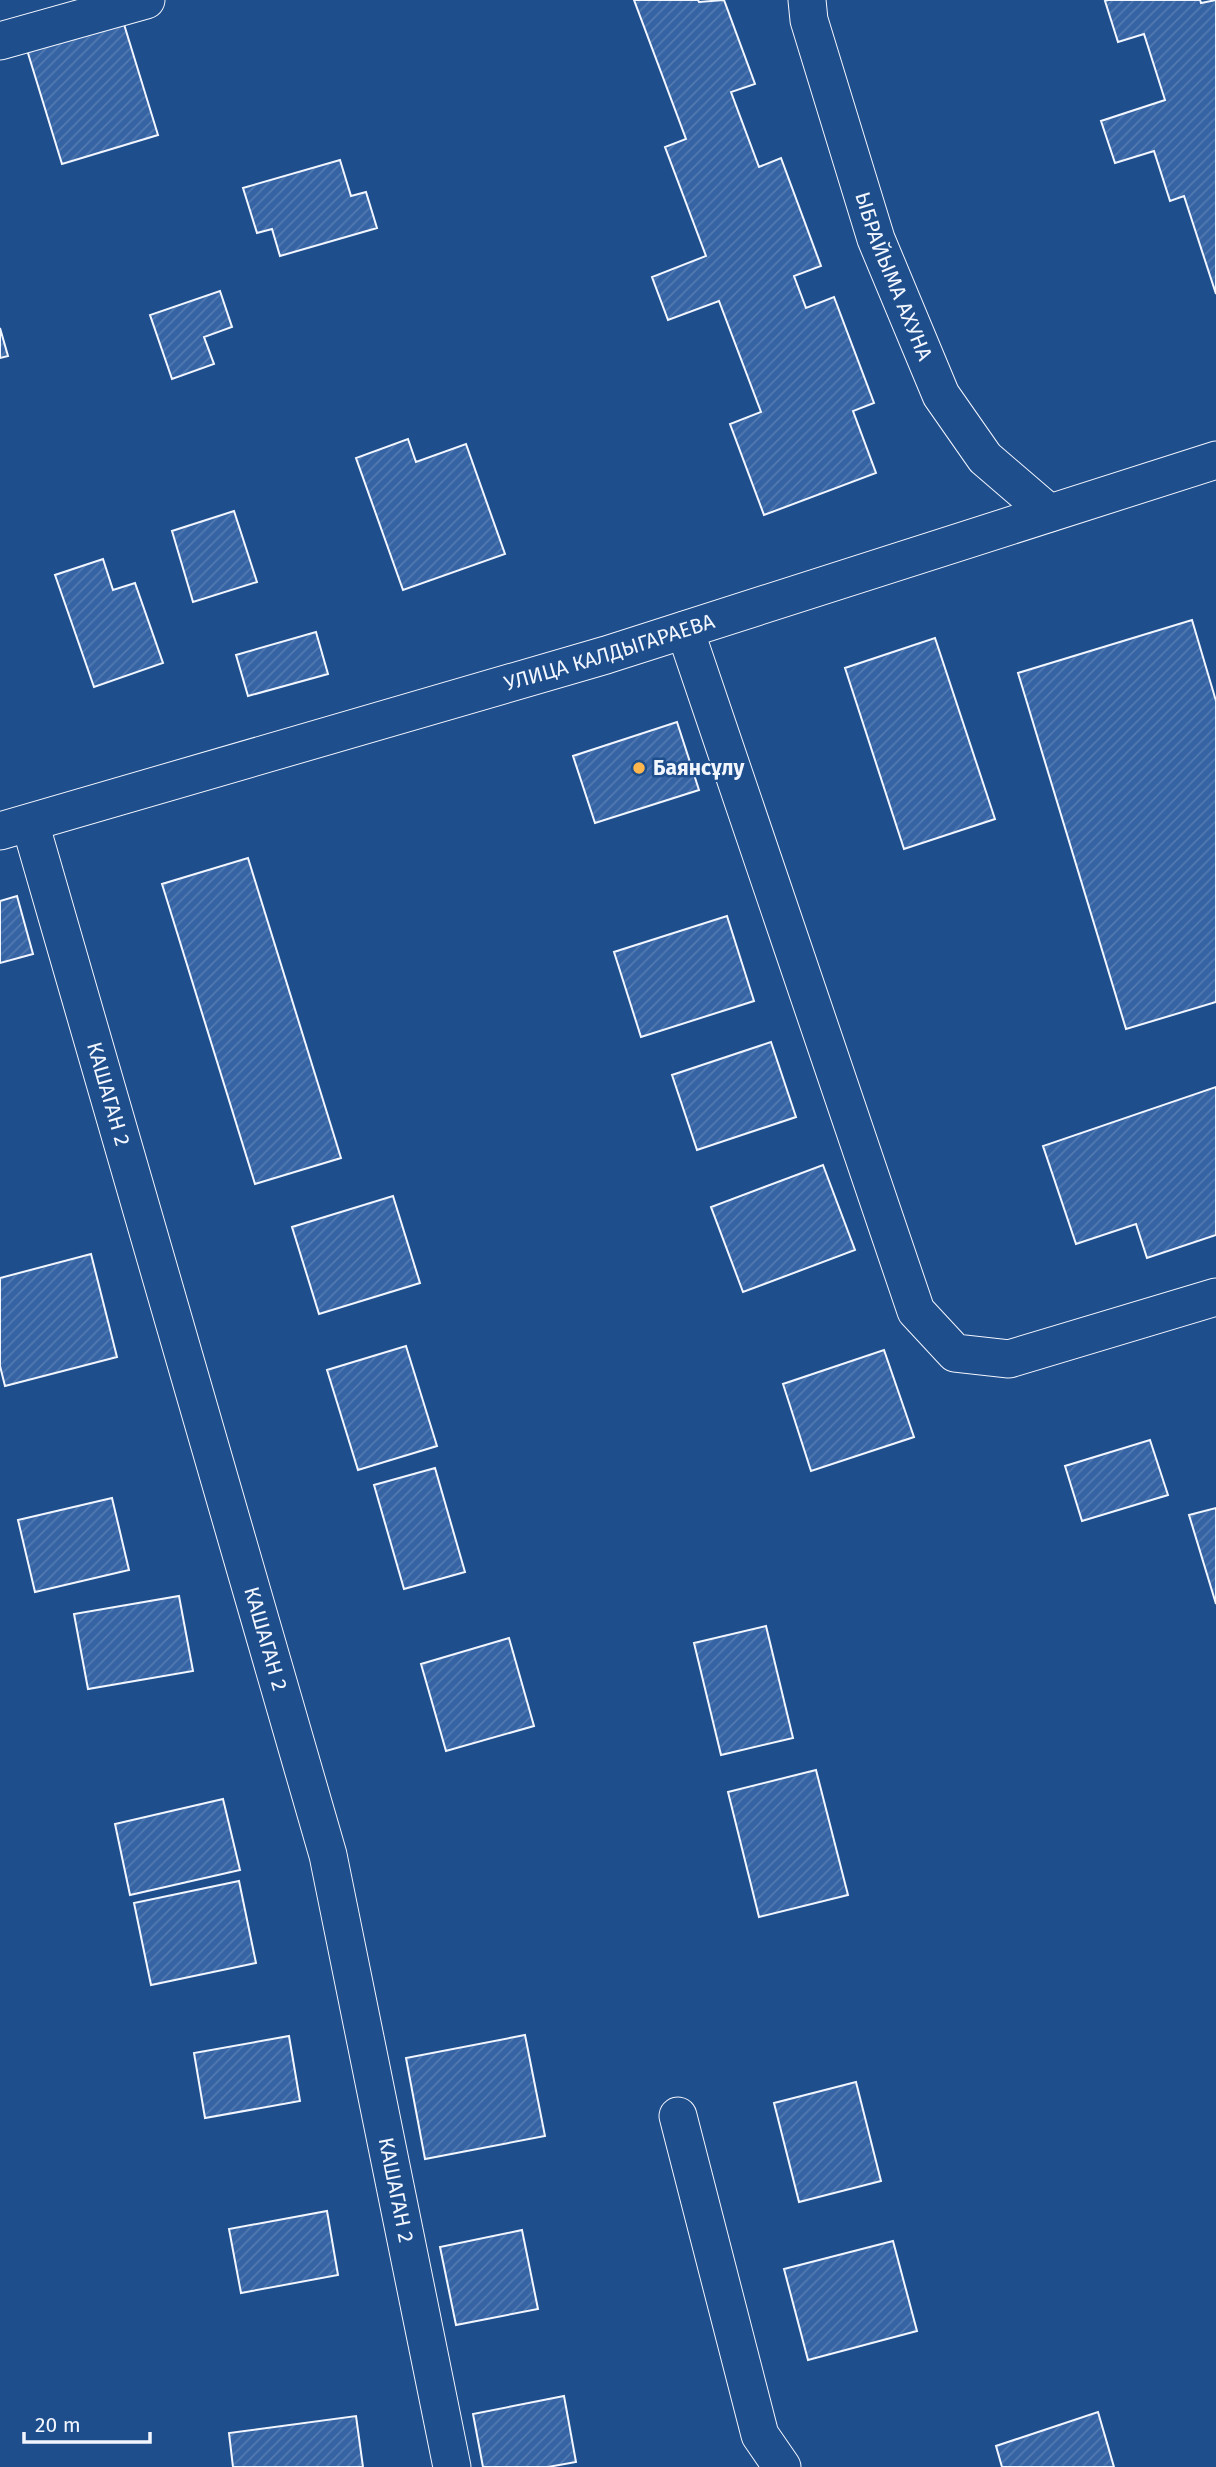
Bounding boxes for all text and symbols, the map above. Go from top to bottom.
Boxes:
street label: ЫБРАЙЫМА АХУНА [849,189,938,364]
street label: УЛИЦА КАЛДЫГАРАЕВА [501,608,718,697]
place label: Баянсұлу [653,755,744,781]
marker: Баянсұлу [631,760,647,776]
street label: КАШАГАН 2 [81,1039,136,1149]
street label: КАШАГАН 2 [238,1584,293,1694]
street label: КАШАГАН 2 [373,2135,419,2245]
scale bar [24,2400,150,2444]
text: 20 m [35,2412,81,2438]

